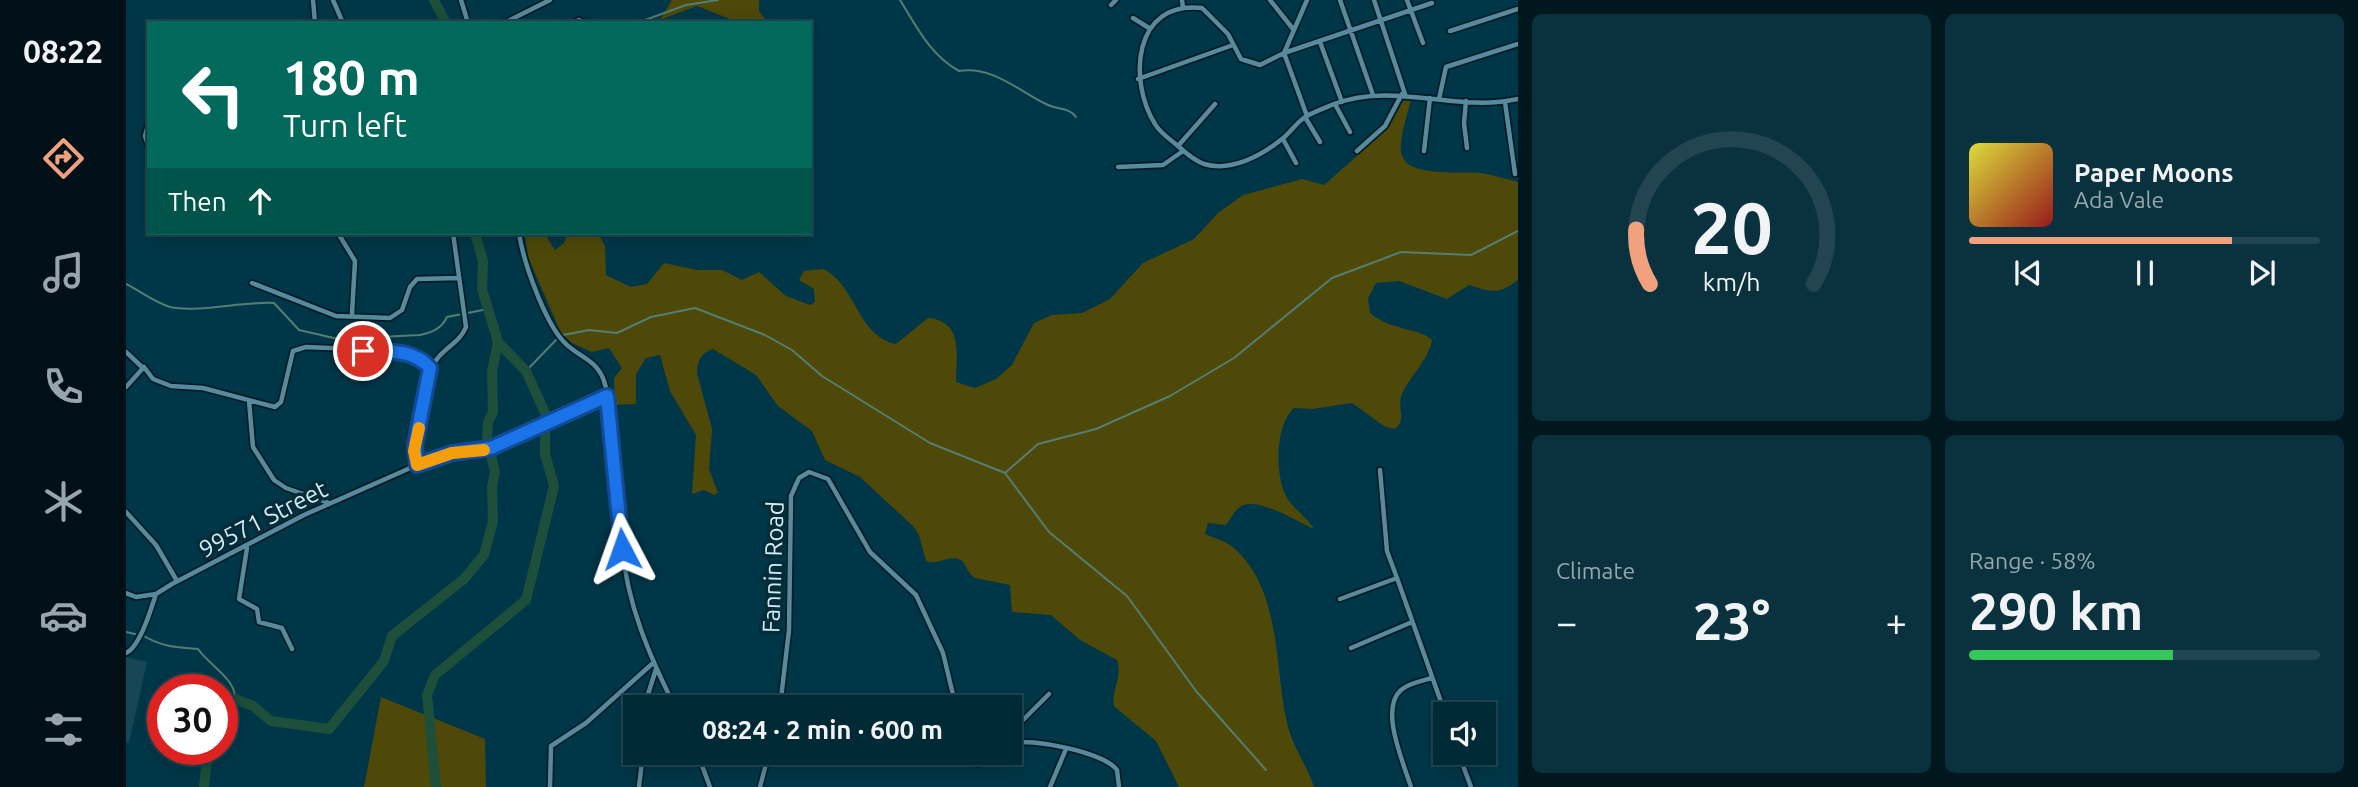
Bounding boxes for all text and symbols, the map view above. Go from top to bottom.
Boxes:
text: 08:22 [23,33,103,69]
icon: left [168,49,259,140]
text: 180 m [283,49,420,104]
text: Turn left [283,107,407,143]
icon: directions [39,134,88,183]
text: Paper Moons [2074,158,2233,187]
icon: ahead [241,182,279,220]
text: 20 [1690,186,1773,268]
text: Then [168,187,227,216]
text: Ada Vale [2074,187,2164,212]
icon: music [39,248,88,297]
icon: previous [2009,254,2047,292]
icon: pause [2126,254,2164,292]
icon: next [2243,254,2281,292]
text: km/h [1703,268,1760,296]
pin [333,321,393,381]
icon: arrive [344,332,382,370]
icon: phone [39,362,88,411]
street label: 99571 Street [194,475,332,563]
icon: climate [39,477,88,526]
street label: Fannin Road [757,501,789,633]
position arrow [585,512,659,586]
text: Range · 58% [1969,548,2096,573]
text: Climate [1556,558,1635,583]
text: 290 km [1969,582,2143,640]
icon: car [39,591,88,640]
text: 23° [1693,592,1770,650]
text: − [1556,601,1577,643]
text: + [1886,601,1907,643]
speed limit sign: 30 [147,674,238,765]
map controls [1433,702,1496,765]
button: sound [1433,702,1496,765]
icon: filters [39,705,88,754]
text: 08:24 · 2 min · 600 m [702,715,943,744]

